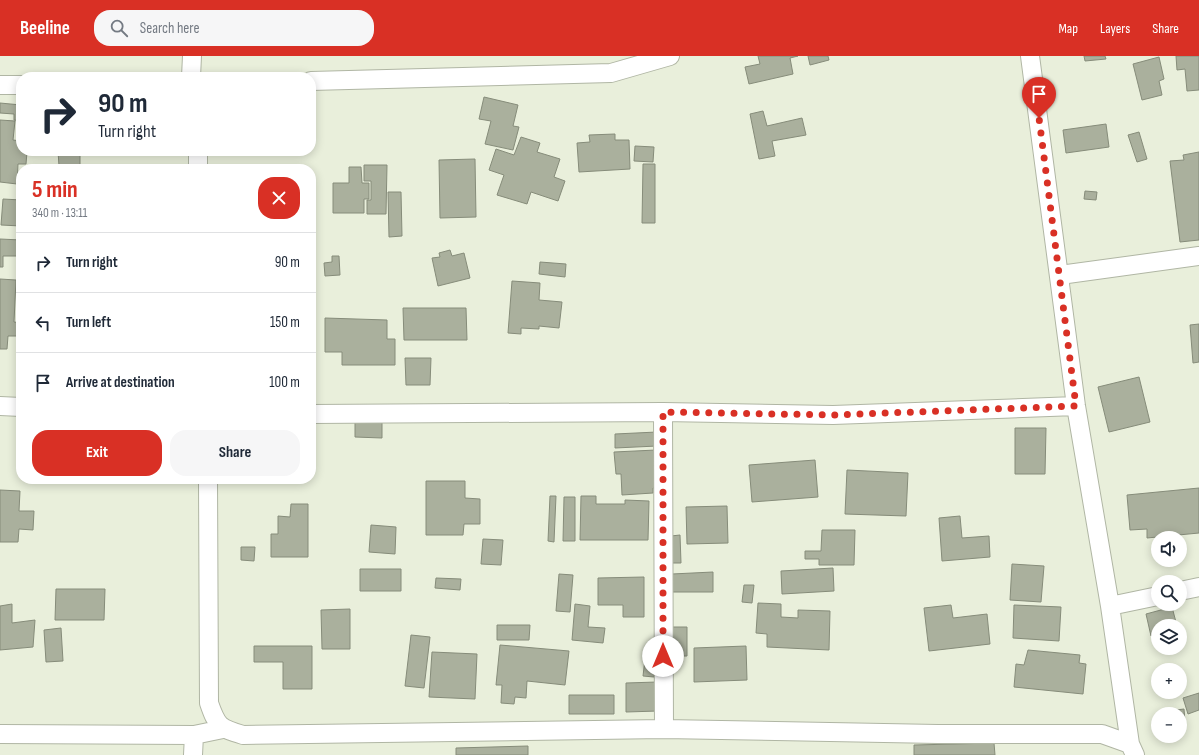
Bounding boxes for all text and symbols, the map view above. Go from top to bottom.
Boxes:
search box [94,10,374,46]
text: Beeline [20,17,70,40]
icon: search [108,17,130,39]
text: Search here [140,19,199,38]
text: Map [1058,20,1078,37]
text: Layers [1100,20,1130,37]
text: Share [1152,20,1179,37]
pin [1022,77,1056,118]
icon: arrive [1028,83,1050,105]
text: 90 m [98,87,148,120]
icon: right [32,88,84,140]
text: Turn right [98,121,156,142]
text: 5 min [32,175,78,204]
button: close [258,177,300,219]
text: 340 m · 13:11 [32,205,87,221]
icon: right [32,252,54,274]
text: Turn right [66,253,118,272]
text: 90 m [275,253,300,272]
icon: left [32,312,54,334]
text: Turn left [66,313,111,332]
text: 150 m [270,313,300,332]
icon: arrive [32,372,54,394]
text: Arrive at destination [66,373,175,392]
text: 100 m [269,373,300,392]
button: Exit [32,430,162,476]
button: Share [170,430,300,476]
map controls [1151,531,1187,743]
button: sound [1151,531,1187,567]
button: search [1151,575,1187,611]
button: layers [1151,619,1187,655]
position arrow [642,635,684,677]
button: + [1151,663,1187,699]
button: − [1151,707,1187,743]

